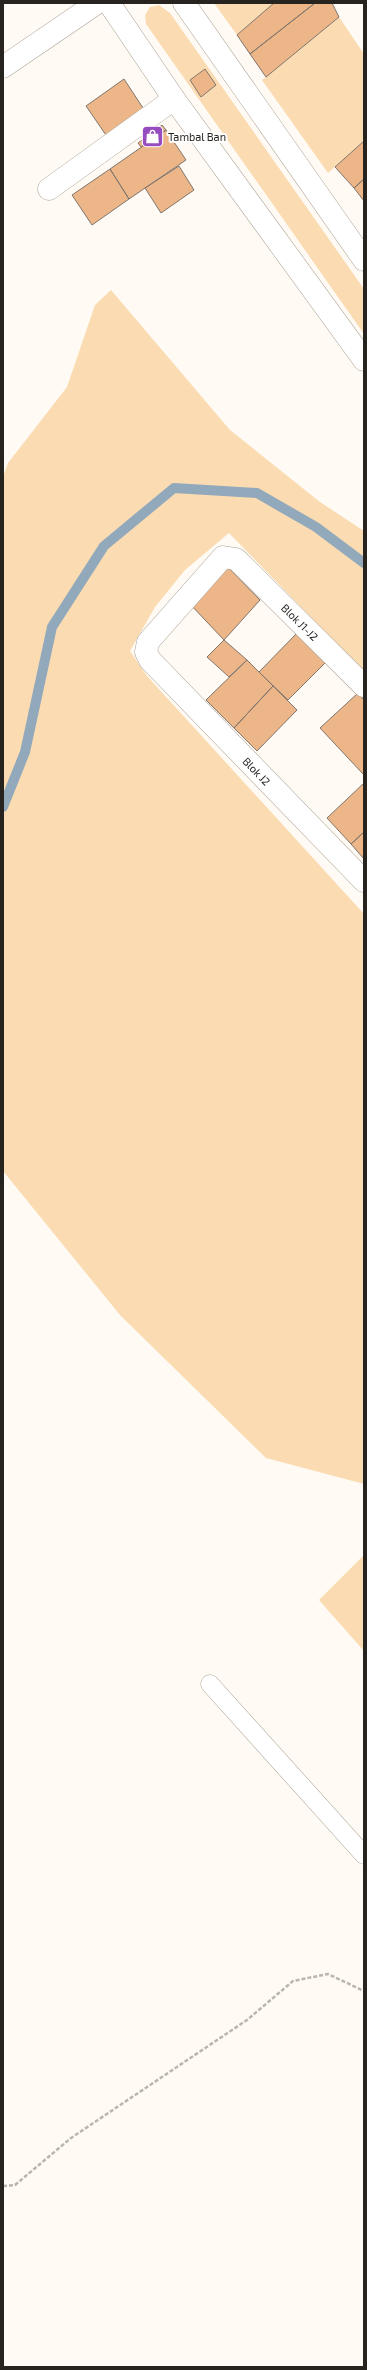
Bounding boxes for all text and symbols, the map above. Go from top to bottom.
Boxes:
shop icon: Tambal Ban [139,123,165,149]
place label: Tambal Ban [168,130,226,143]
street label: Blok J1-J2 [279,601,321,643]
street label: Blok J2 [241,754,274,787]

